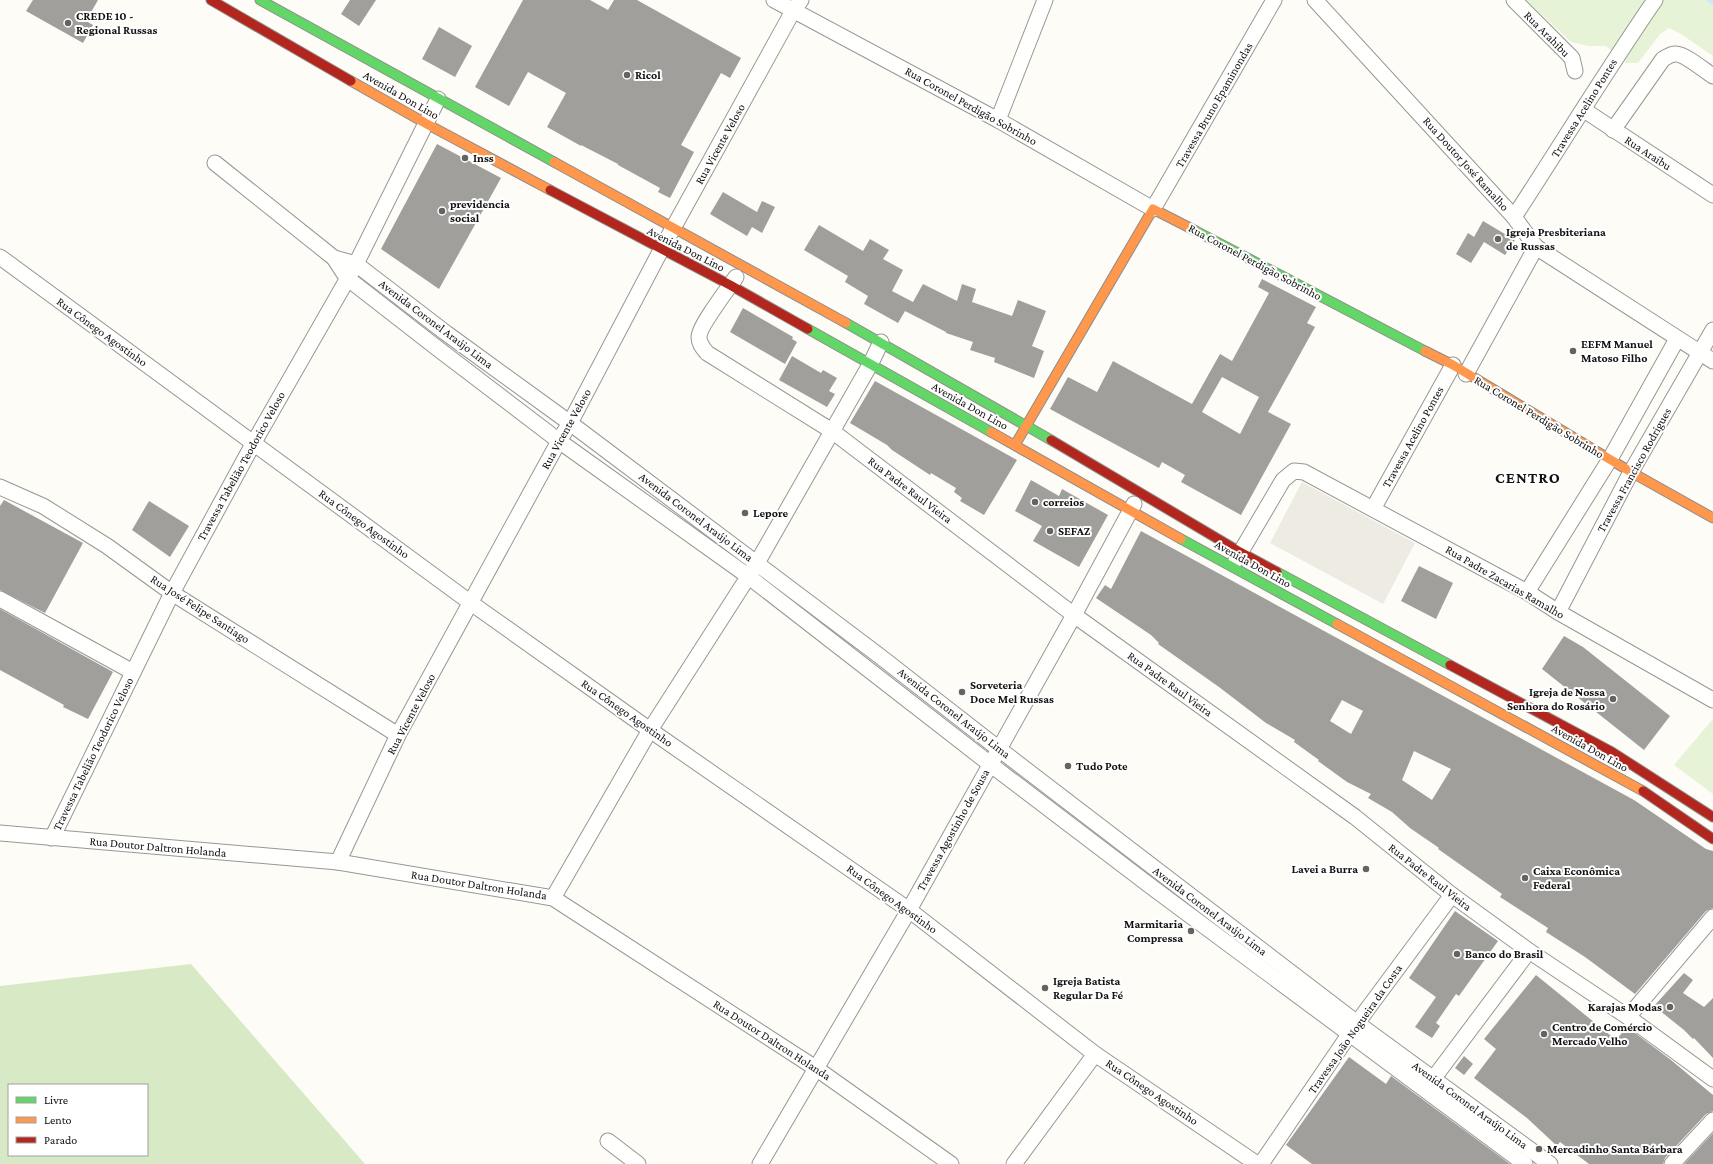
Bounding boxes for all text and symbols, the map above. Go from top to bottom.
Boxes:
street label: Rua Arahibu [1521,8,1573,60]
place label: CREDE 10 - Regional Russas [76,9,158,37]
marker: CREDE 10 - Regional Russas [63,18,73,28]
street label: Travessa Bruno Epaminondas [1172,40,1256,170]
street label: Travessa Acelino Pontes [1548,56,1620,160]
street label: Rua Coronel Perdigão Sobrinho [903,64,1039,148]
street label: Avenida Don Lino [361,68,441,122]
place label: Ricol [635,68,661,82]
marker: Ricol [622,70,632,80]
street label: Rua Vicente Veloso [692,101,748,187]
street label: Rua Doutor José Ramalho [1420,114,1512,214]
street label: Rua Araibu [1622,133,1674,174]
place label: Inss [473,151,494,165]
marker: Inss [460,153,470,163]
place label: previdencia social [450,197,510,225]
marker: previdencia social [437,206,447,216]
street label: Rua Coronel Perdigão Sobrinho [1186,221,1324,303]
street label: Avenida Don Lino [645,223,727,275]
place label: Igreja Presbiteriana de Russas [1506,225,1606,253]
marker: Igreja Presbiteriana de Russas [1493,234,1503,244]
street label: Avenida Coronel Araújo Lima [376,276,496,372]
street label: Rua Cônego Agostinho [54,294,150,370]
place label: EEFM Manuel Matoso Filho [1581,337,1653,365]
marker: EEFM Manuel Matoso Filho [1568,346,1578,356]
street label: Rua Coronel Perdigão Sobrinho [1472,373,1606,461]
street label: Avenida Don Lino [929,379,1011,433]
street label: Travessa Acelino Pontes [1379,384,1447,490]
street label: Rua Vicente Veloso [538,386,594,472]
street label: Travessa Tabelião Teodorico Veloso [194,389,288,543]
street label: Travessa Francisco Rodrigues [1594,405,1674,535]
street label: Rua Padre Raul Vieira [865,454,955,526]
street label: Avenida Coronel Araújo Lima [636,469,756,565]
district label: CENTRO [1495,469,1561,486]
street label: Rua Cônego Agostinho [316,486,412,562]
place label: correios [1043,495,1084,509]
marker: correios [1030,497,1040,507]
place label: Lepore [753,506,788,520]
marker: Lepore [740,508,750,518]
place label: SEFAZ [1058,524,1091,538]
marker: SEFAZ [1045,526,1055,536]
street label: Avenida Don Lino [1212,537,1294,591]
street label: Rua Padre Zacarias Ramalho [1443,542,1567,622]
street label: Rua José Felipe Santiago [148,572,252,646]
street label: Rua Padre Raul Vieira [1125,648,1216,720]
street label: Avenida Coronel Araújo Lima [895,665,1014,762]
street label: Rua Vicente Veloso [384,671,438,757]
street label: Travessa Tabelião Teodorico Veloso [50,675,136,833]
street label: Rua Cônego Agostinho [579,676,675,750]
place label: Sorveteria Doce Mel Russas [970,678,1054,706]
place label: Igreja de Nossa Senhora do Rosário [1507,685,1605,713]
marker: Sorveteria Doce Mel Russas [957,687,967,697]
marker: Igreja de Nossa Senhora do Rosário [1608,694,1618,704]
street label: Avenida Don Lino [1549,721,1631,775]
place label: Tudo Pote [1076,759,1128,773]
marker: Tudo Pote [1063,761,1073,771]
street label: Travessa Agostinho de Sousa [914,766,993,893]
street label: Rua Doutor Daltron Holanda [89,834,228,860]
street label: Rua Padre Raul Vieira [1386,840,1475,914]
street label: Rua Cônego Agostinho [844,861,940,937]
place label: Lavei a Burra [1292,862,1358,876]
street label: Avenida Coronel Araújo Lima [1150,863,1270,959]
marker: Lavei a Burra [1361,864,1371,874]
place label: Caixa Econômica Federal [1533,864,1620,892]
street label: Rua Doutor Daltron Holanda [410,867,548,903]
marker: Caixa Econômica Federal [1520,873,1530,883]
place label: Marmitaria Compressa [1124,917,1183,945]
marker: Marmitaria Compressa [1186,926,1196,936]
place label: Banco do Brasil [1465,947,1544,961]
marker: Banco do Brasil [1452,949,1462,959]
street label: Travessa João Nogueira da Costa [1305,961,1405,1096]
place label: Igreja Batista Regular Da Fé [1053,974,1123,1002]
marker: Igreja Batista Regular Da Fé [1040,983,1050,993]
street label: Rua Doutor Daltron Holanda [711,997,834,1084]
place label: Karajas Modas [1588,1000,1662,1014]
marker: Karajas Modas [1665,1002,1675,1012]
place label: Centro de Comércio Mercado Velho [1552,1020,1652,1048]
marker: Centro de Comércio Mercado Velho [1539,1029,1549,1039]
street label: Rua Cônego Agostinho [1103,1056,1201,1128]
street label: Avenida Coronel Araújo Lima [1410,1058,1531,1152]
legend [8,1084,148,1156]
text: Livre [44,1093,68,1107]
text: Lento [44,1113,72,1127]
text: Parado [44,1133,77,1147]
place label: Mercadinho Santa Bárbara [1547,1142,1683,1156]
marker: Mercadinho Santa Bárbara [1534,1144,1544,1154]

